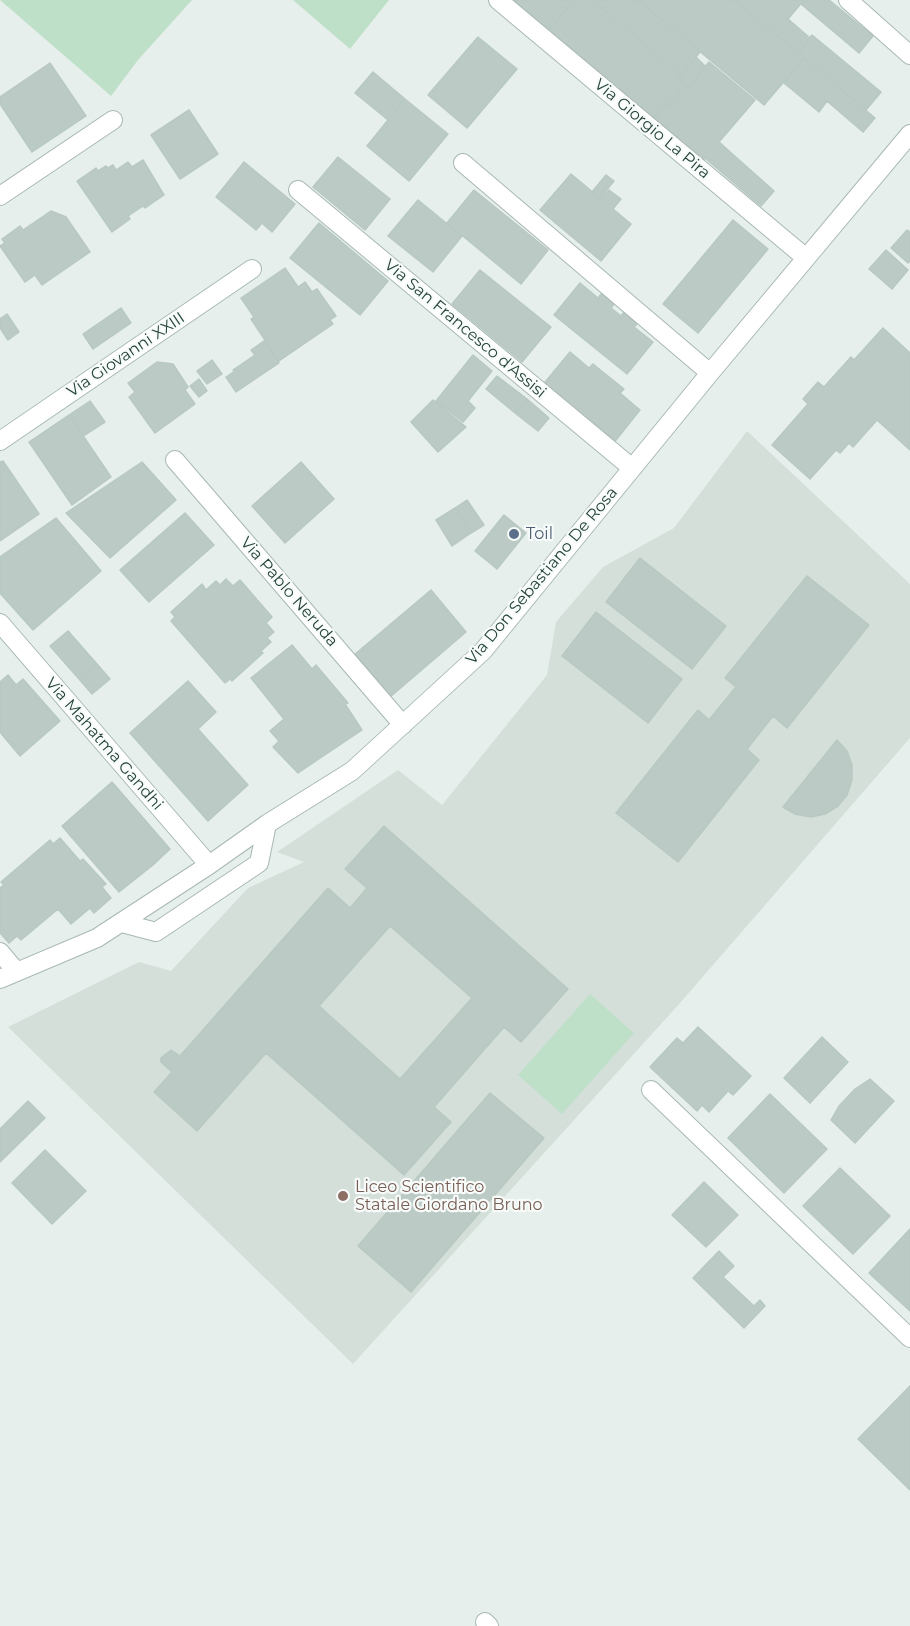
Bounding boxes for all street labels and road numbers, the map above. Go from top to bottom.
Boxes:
street label: Via Giorgio La Pira [590,75,714,183]
street label: Via San Francesco d'Assisi [380,256,550,402]
street label: Via Giovanni XXIII [63,308,189,402]
street label: Via Don Sebastiano De Rosa [462,483,622,669]
street label: Via Pablo Neruda [236,533,342,651]
street label: Via Mahatma Gandhi [41,674,167,814]

